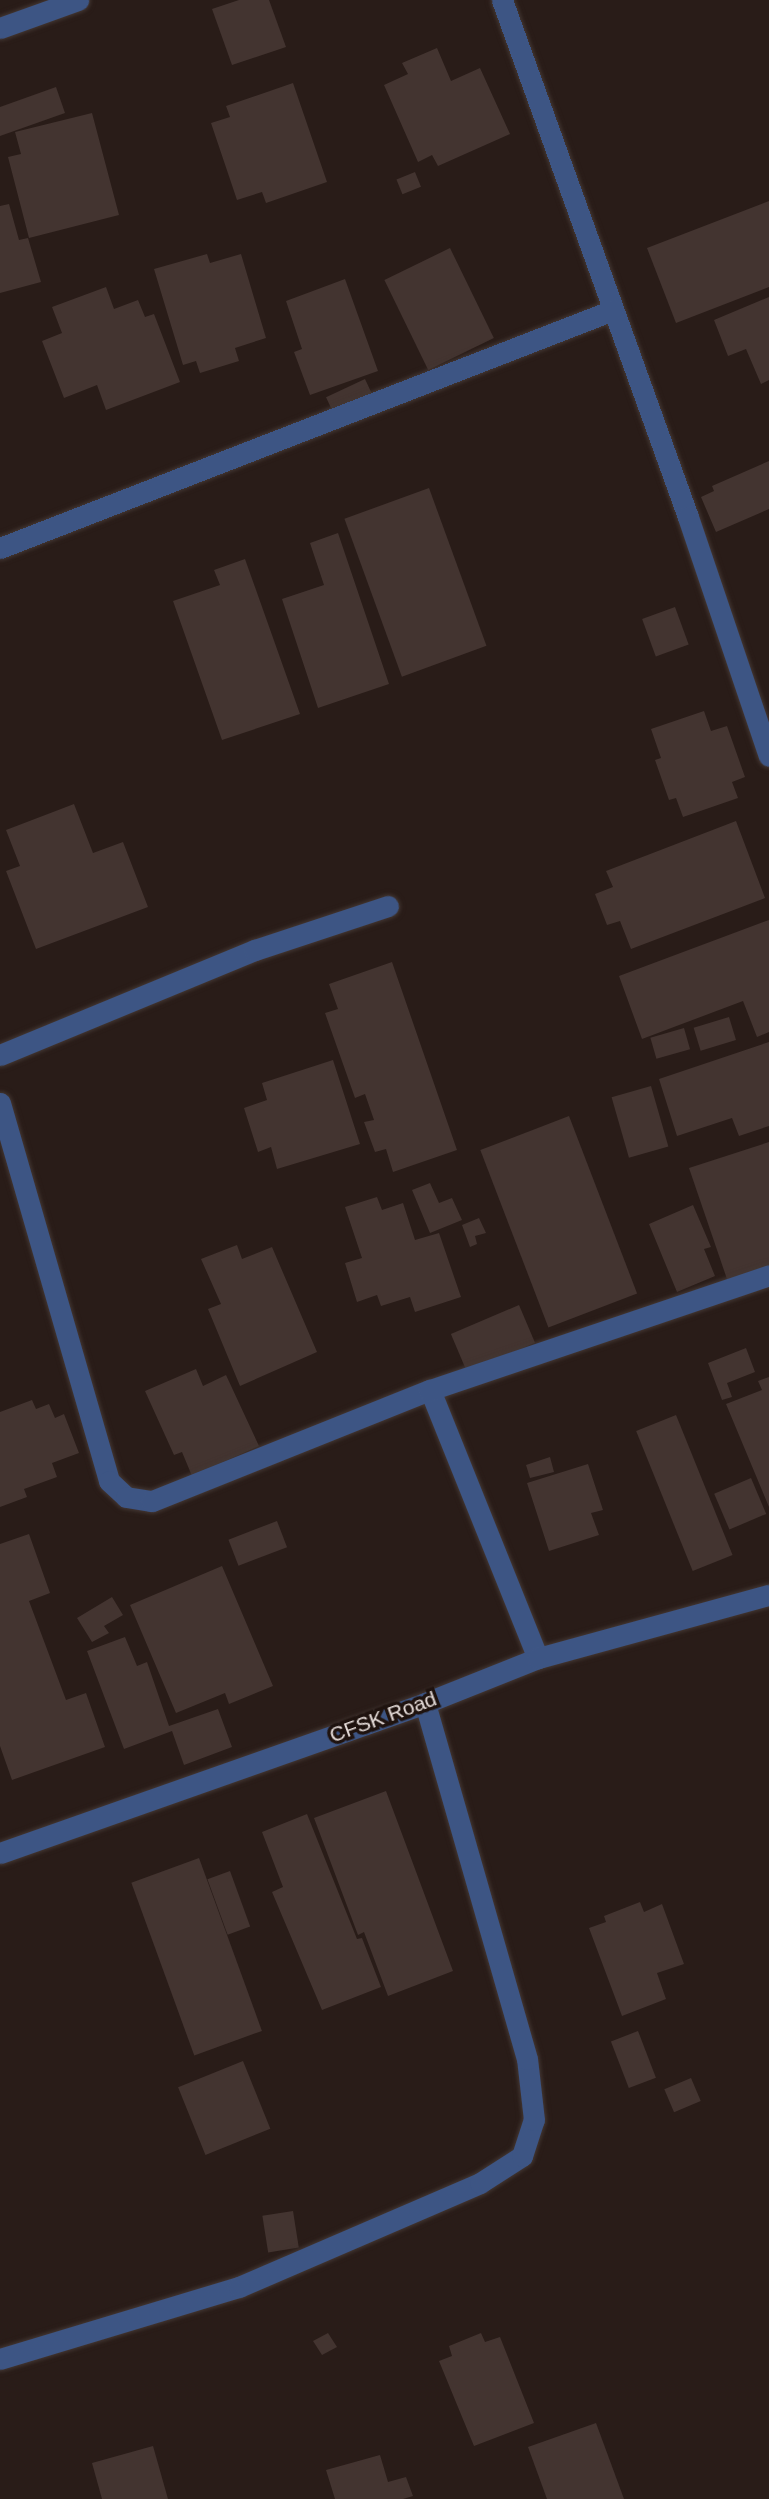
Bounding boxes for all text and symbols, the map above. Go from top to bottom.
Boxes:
street label: CFSK Road [326,1686,440,1748]

